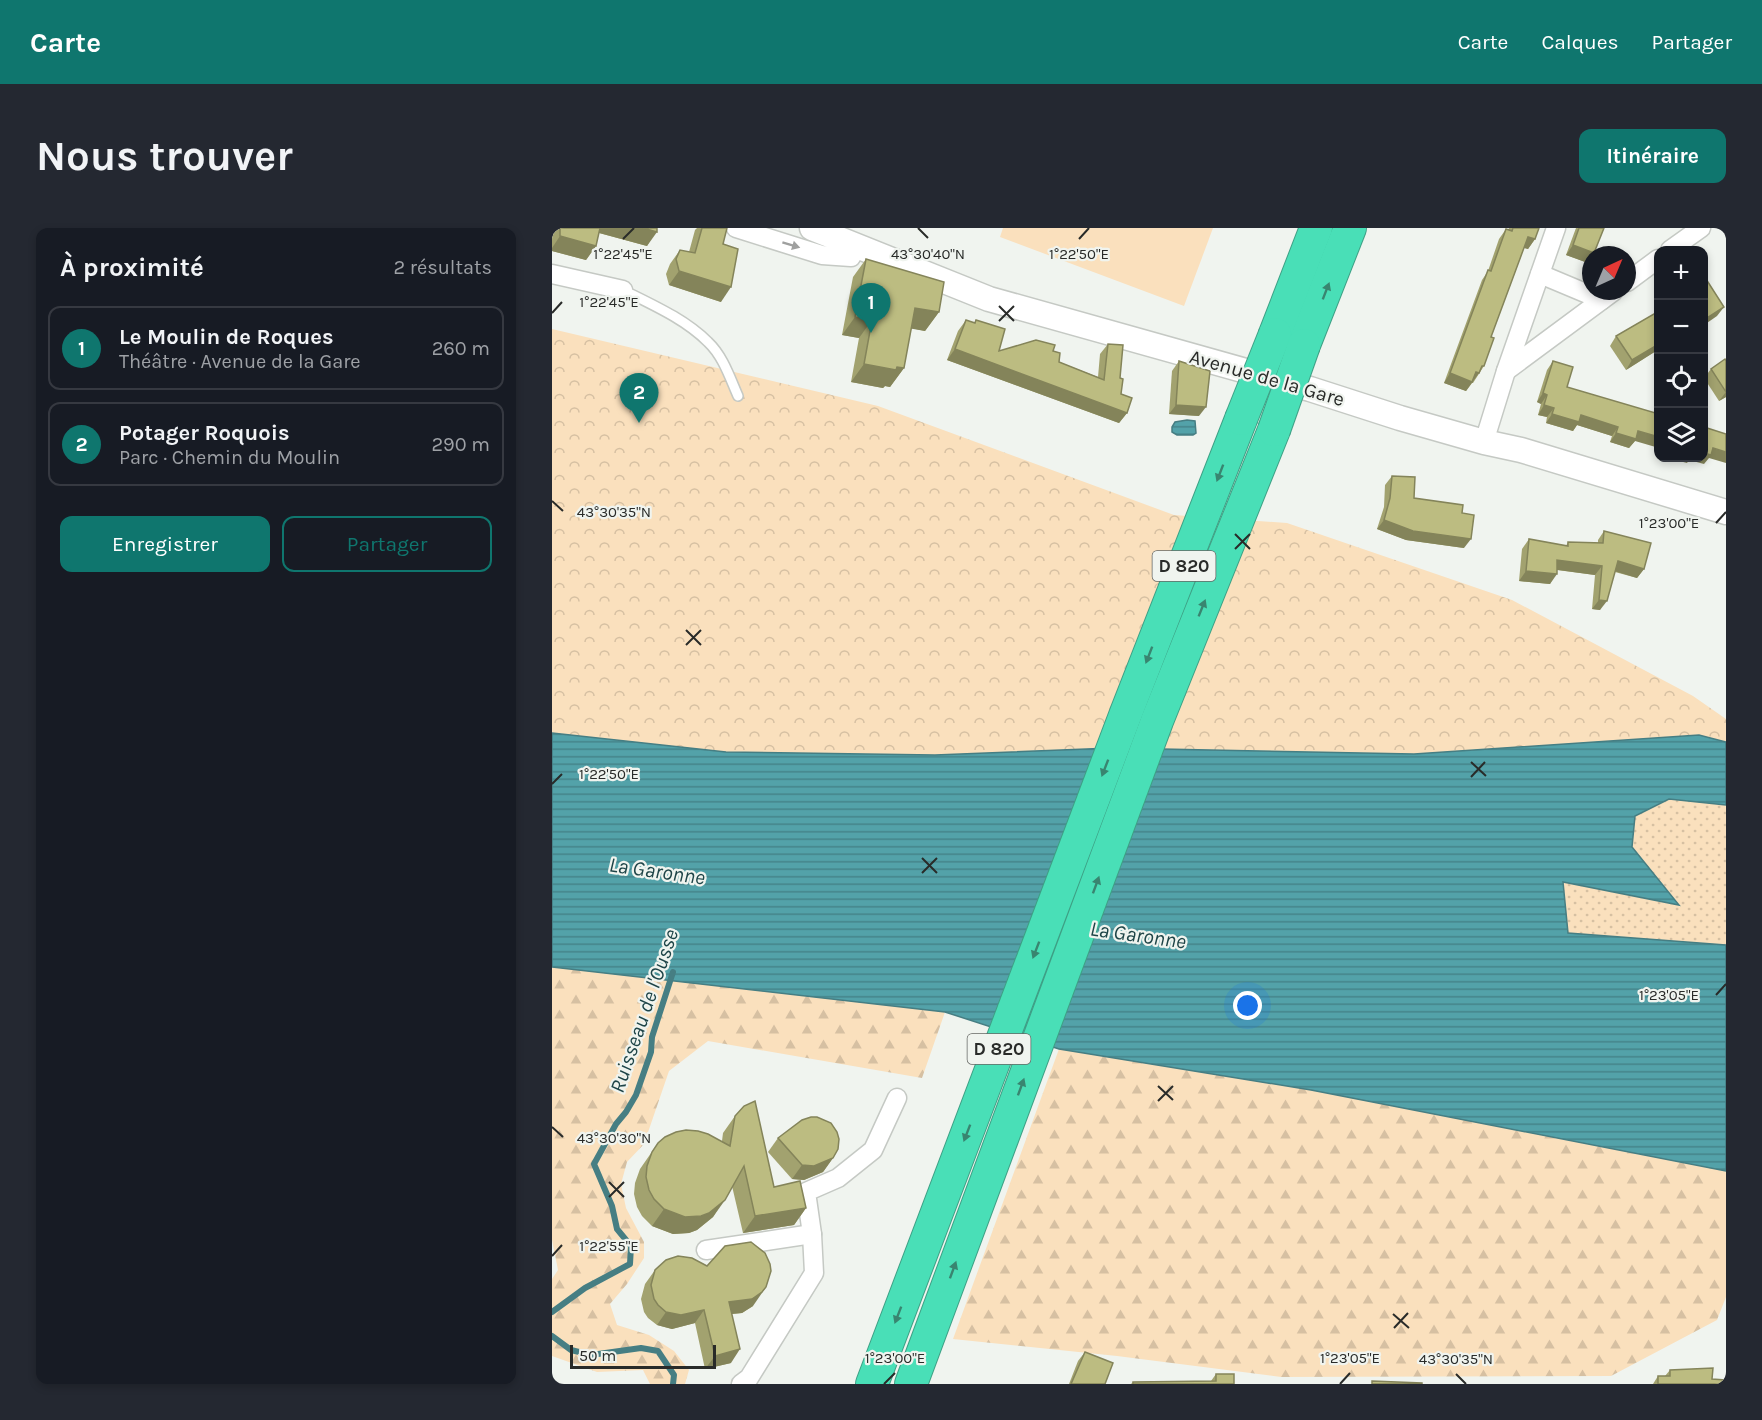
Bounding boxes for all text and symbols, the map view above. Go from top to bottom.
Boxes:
text: Carte [30,26,101,59]
text: Carte [1458,30,1508,54]
text: Calques [1541,30,1619,54]
text: Partager [1652,30,1732,54]
button: Itinéraire [1579,129,1726,183]
text: Nous trouver [36,131,293,181]
one-way arrow [782,241,800,251]
text: 1°22'45"E [593,245,653,263]
text: 43°30'40"N [891,245,965,263]
text: 1°22'50"E [1049,245,1109,263]
north arrow [1582,246,1636,300]
map controls [1654,246,1708,462]
button: + [1654,246,1708,300]
text: À proximité [60,252,204,283]
text: 2 résultats [393,256,492,279]
one-way arrow [1321,281,1331,299]
pin: 1 [852,284,890,333]
text: 1°22'45"E [579,293,639,311]
button: − [1654,300,1708,354]
text: Le Moulin de Roques [119,324,334,350]
text: 1 [78,337,85,360]
text: 260 m [432,337,490,360]
street label: Avenue de la Gare [1187,345,1347,411]
text: Théâtre · Avenue de la Gare [119,350,361,373]
button: locate [1654,354,1708,408]
pin: 2 [620,374,658,423]
button: layers [1654,408,1708,462]
text: Potager Roquois [119,420,290,446]
text: 2 [75,433,88,456]
text: 290 m [431,433,490,456]
text: Parc · Chemin du Moulin [119,446,340,469]
one-way arrow [1215,464,1224,482]
text: 43°30'35"N [577,503,651,521]
text: 1°23'00"E [1639,514,1699,532]
button: Enregistrer [60,516,270,572]
button: Partager [282,516,492,572]
road number: D 820 [1152,551,1216,581]
one-way arrow [1198,599,1207,617]
one-way arrow [1144,646,1153,664]
one-way arrow [1100,759,1110,777]
text: 1°22'50"E [579,765,639,783]
water label: La Garonne [607,852,707,890]
one-way arrow [1092,876,1101,894]
water label: La Garonne [1088,916,1188,954]
water label: Ruisseau de l'Ousse [605,926,683,1096]
one-way arrow [1031,942,1041,960]
text: 1°23'05"E [1639,986,1699,1004]
your location [1233,991,1262,1020]
road number: D 820 [968,1034,1030,1064]
one-way arrow [1016,1078,1026,1096]
one-way arrow [962,1124,971,1142]
text: 43°30'30"N [577,1129,651,1147]
text: 1°22'55"E [579,1237,639,1255]
one-way arrow [948,1261,958,1279]
one-way arrow [893,1306,902,1324]
scale bar [570,1342,716,1370]
text: 50 m [579,1346,616,1365]
text: 1°23'00"E [865,1349,925,1367]
text: 1°23'05"E [1320,1349,1380,1367]
text: 43°30'35"N [1419,1350,1493,1368]

